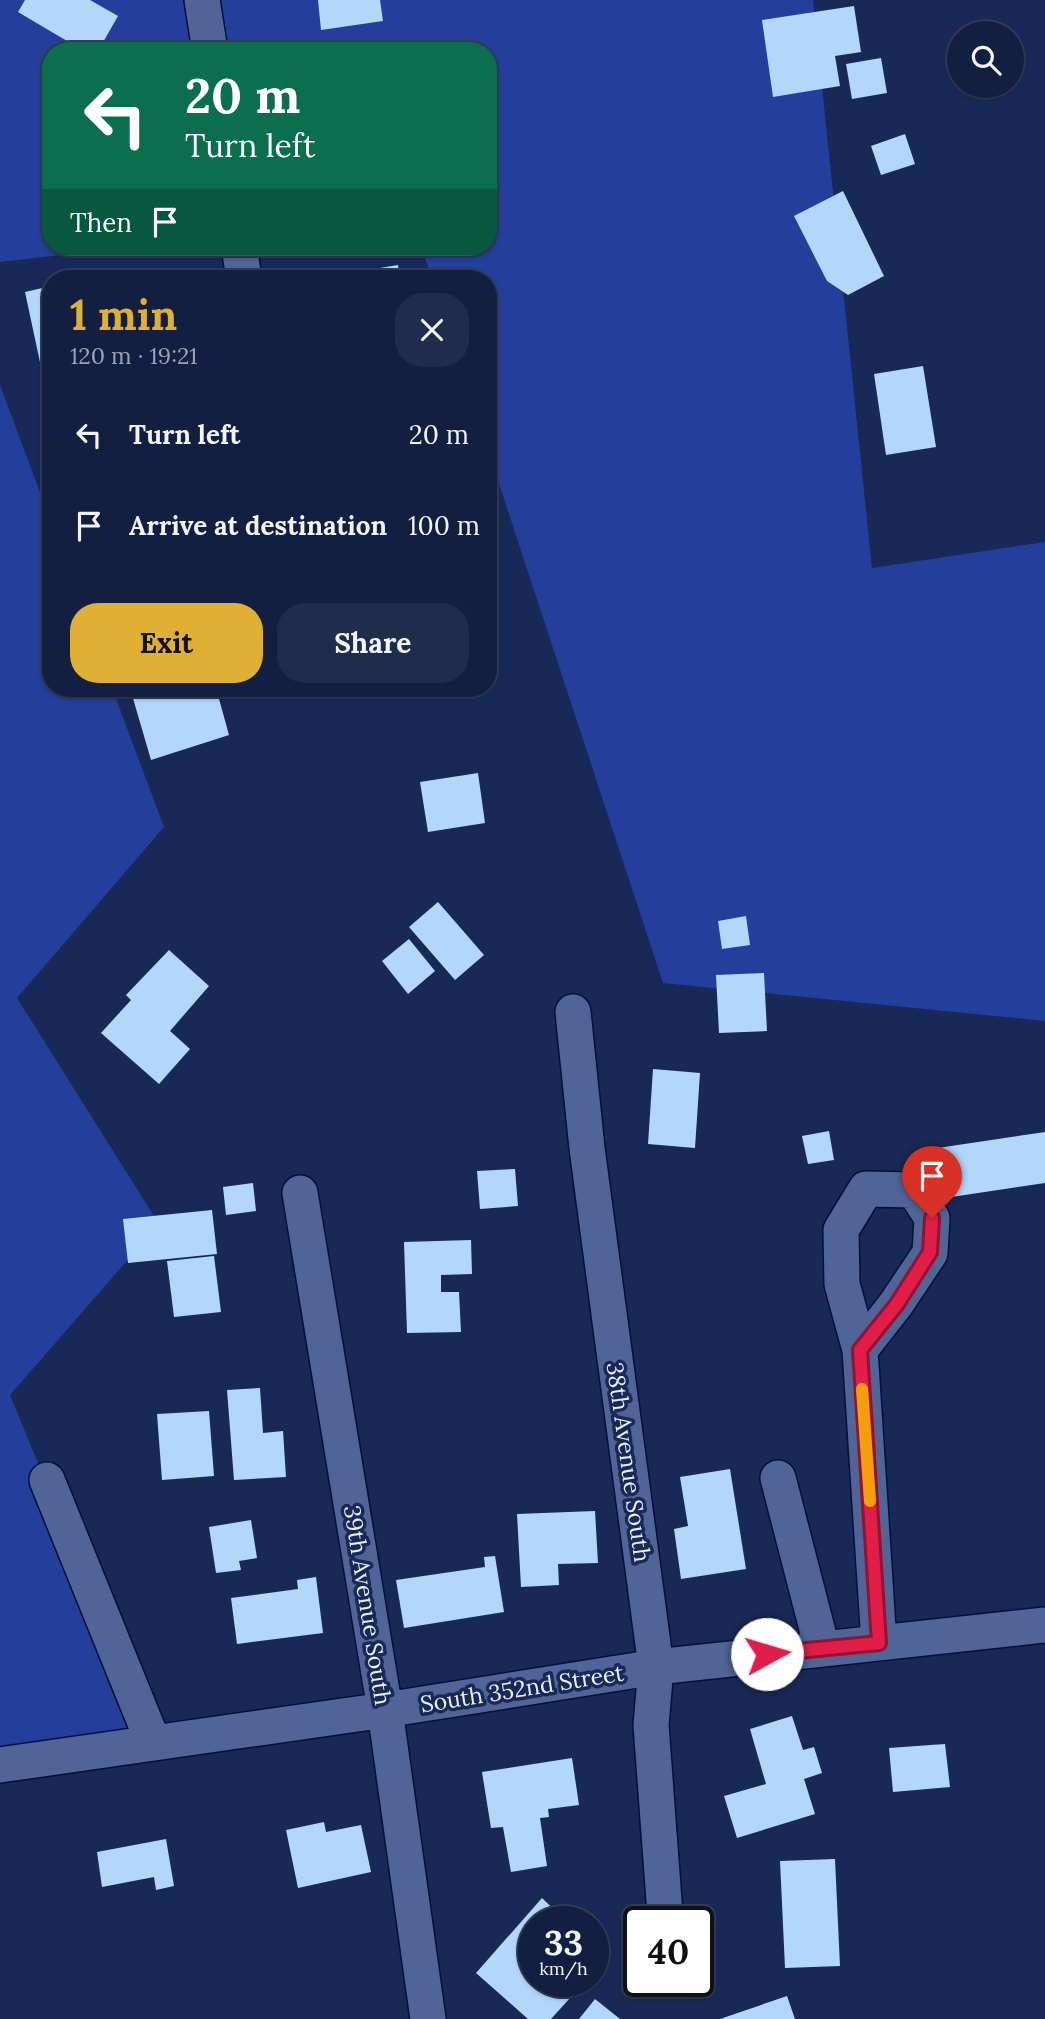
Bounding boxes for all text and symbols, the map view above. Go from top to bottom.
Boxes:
map controls [947,21,1024,98]
button: search [947,21,1024,98]
text: 20 m [185,64,300,126]
icon: left [70,70,161,161]
text: Turn left [185,125,315,166]
icon: arrive [146,203,184,241]
text: Then [70,206,132,239]
text: 1 min [70,288,177,342]
button: close [395,293,469,367]
text: 120 m · 19:21 [70,341,198,370]
icon: left [70,416,108,454]
text: Turn left [129,418,240,451]
text: 20 m [409,418,469,451]
icon: arrive [70,507,108,545]
text: Arrive at destination [129,509,387,542]
text: 100 m [408,509,480,542]
button: Exit [70,603,263,683]
button: Share [277,603,469,683]
pin [902,1146,962,1218]
icon: arrive [913,1157,951,1195]
street label: 38th Avenue South [601,1360,657,1564]
street label: 39th Avenue South [338,1503,398,1707]
position arrow [730,1617,804,1691]
street label: South 352nd Street [418,1658,626,1718]
speed limit sign: 40 [623,1906,714,1997]
text: 33 [544,1920,583,1965]
text: km/h [539,1957,588,1980]

